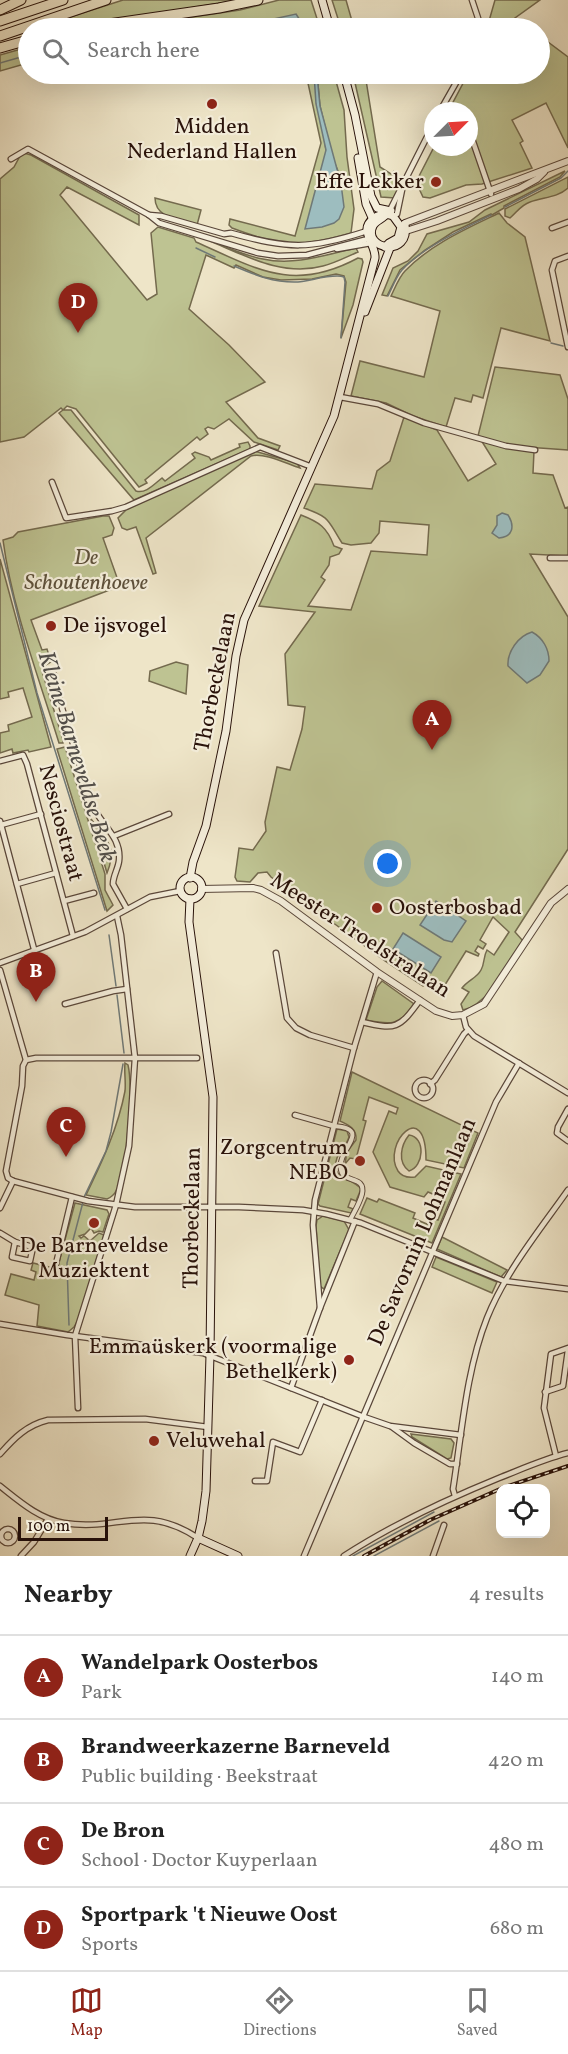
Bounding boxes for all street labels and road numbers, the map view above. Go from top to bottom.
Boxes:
street label: Thorbeckelaan [187,609,245,755]
street label: Nesciostraat [29,761,91,885]
street label: Meester Troelstralaan [263,866,457,1006]
street label: De Savornin Lohmanlaan [361,1113,485,1351]
street label: Thorbeckelaan [176,1147,210,1289]

